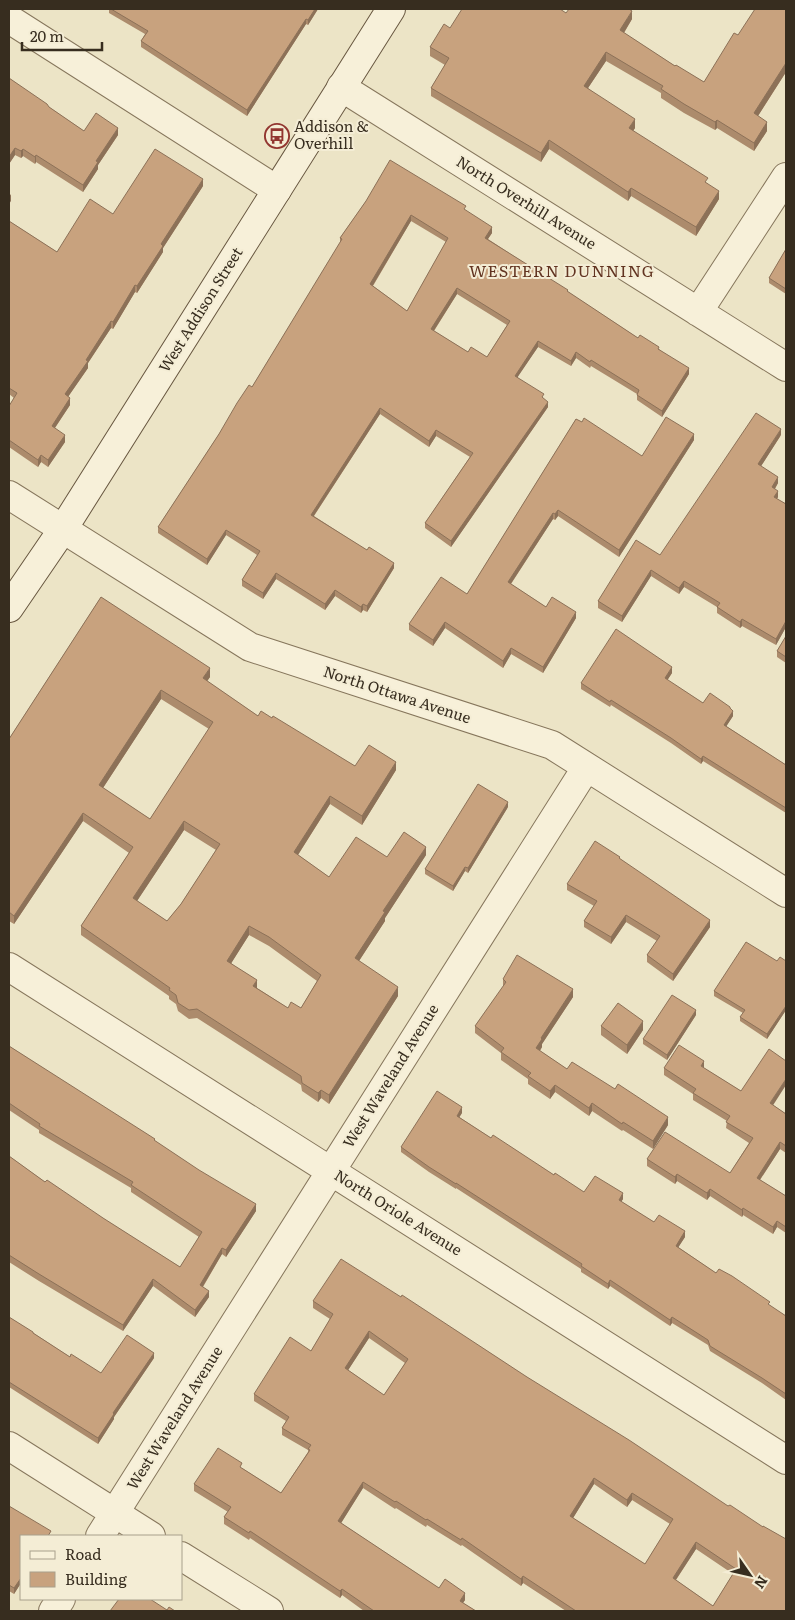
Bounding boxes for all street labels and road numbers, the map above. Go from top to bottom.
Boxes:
street label: North Overhill Avenue [452,149,601,254]
street label: West Addison Street [152,242,248,376]
street label: North Ottawa Avenue [321,659,474,728]
street label: West Waveland Avenue [336,999,443,1152]
street label: North Oriole Avenue [330,1163,467,1261]
street label: West Waveland Avenue [120,1341,227,1494]

